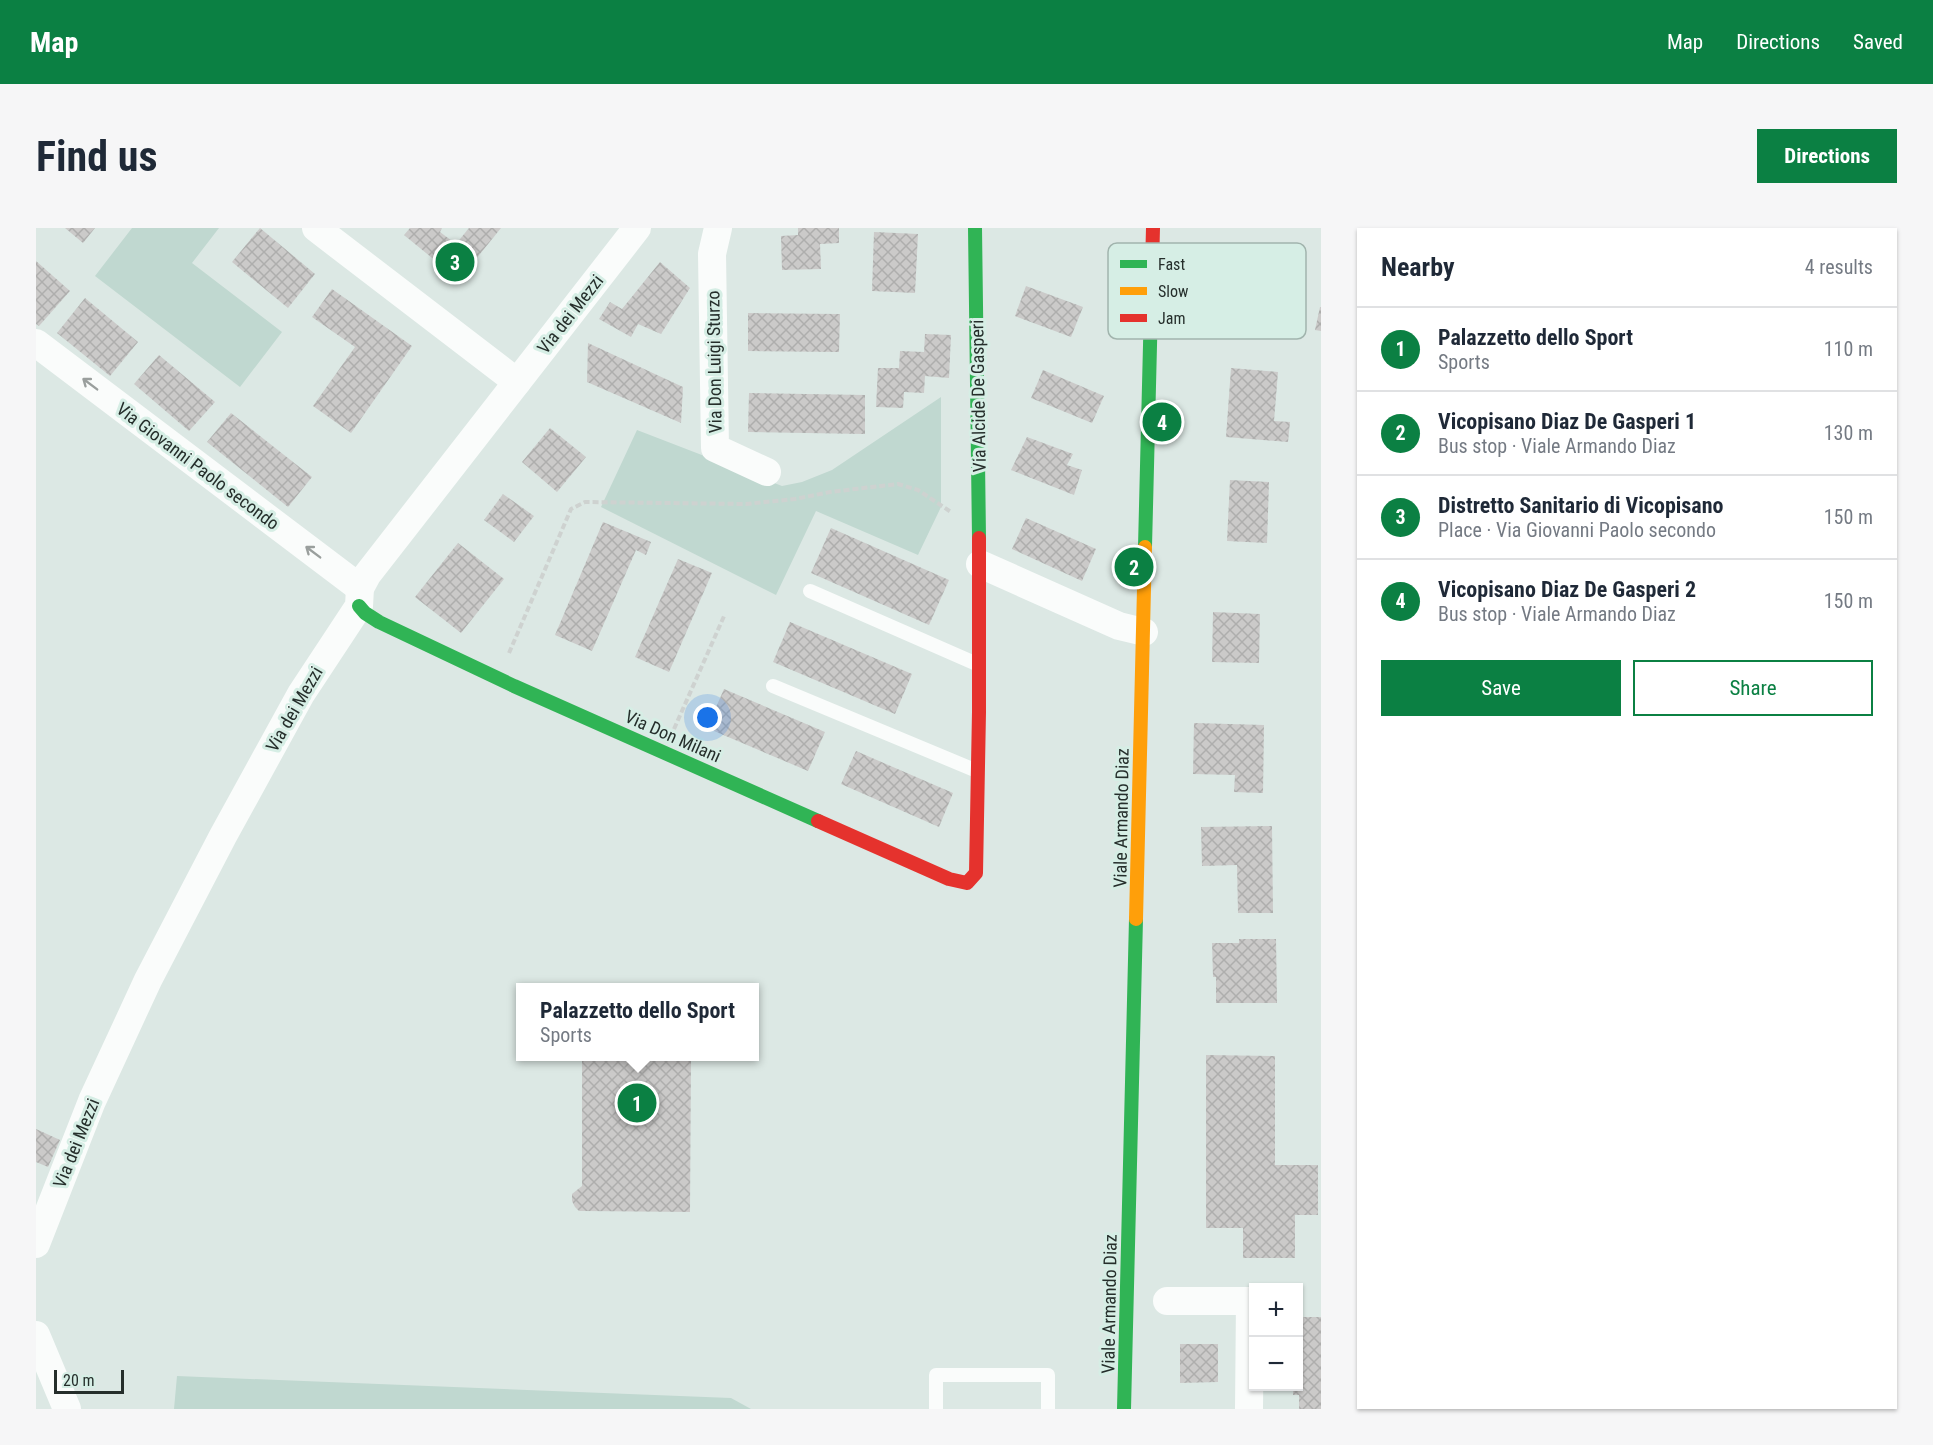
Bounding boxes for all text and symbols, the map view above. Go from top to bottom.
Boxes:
text: Map [30,26,78,59]
text: Map [1667,30,1703,54]
text: Directions [1736,30,1820,54]
text: Saved [1853,30,1903,54]
button: Directions [1757,129,1897,183]
text: Find us [36,132,157,181]
pin: 3 [436,240,474,285]
legend [1108,243,1306,339]
text: Nearby [1381,252,1455,282]
text: Fast [1158,255,1185,274]
text: 4 results [1805,255,1873,279]
street label: Via dei Mezzi [533,270,607,358]
text: Slow [1158,282,1188,301]
street label: Via Don Luigi Sturzo [702,290,726,434]
text: Jam [1158,309,1185,328]
street label: Via Alcide De Gasperi [966,319,990,473]
text: Palazzetto dello Sport [1438,325,1633,350]
text: 1 [1395,337,1406,361]
text: 110 m [1824,337,1873,361]
text: Sports [1438,350,1490,374]
one-way arrow [83,378,99,391]
street label: Via Giovanni Paolo secondo [113,398,283,534]
pin: 4 [1142,400,1182,444]
text: Vicopisano Diaz De Gasperi 1 [1438,409,1696,434]
text: 2 [1395,421,1406,445]
text: 130 m [1824,421,1873,445]
text: Bus stop · Viale Armando Diaz [1438,434,1676,458]
text: Distretto Sanitario di Vicopisano [1438,493,1723,518]
text: 3 [1395,505,1406,529]
text: 150 m [1824,505,1873,529]
text: Place · Via Giovanni Paolo secondo [1438,518,1716,542]
pin: 2 [1114,544,1154,590]
one-way arrow [306,546,322,559]
text: Vicopisano Diaz De Gasperi 2 [1438,577,1696,602]
text: 4 [1395,589,1406,613]
text: 150 m [1824,589,1873,613]
text: Bus stop · Viale Armando Diaz [1438,602,1676,626]
button: Save [1381,660,1621,716]
button: Share [1633,660,1873,716]
street label: Via dei Mezzi [261,663,327,755]
your location [693,703,722,732]
street label: Via Don Milani [622,706,724,766]
street label: Viale Armando Diaz [1109,748,1133,888]
popup [516,983,759,1061]
text: Palazzetto dello Sport [540,998,735,1023]
text: Sports [540,1023,592,1047]
pin: 1 [618,1080,656,1126]
street label: Via dei Mezzi [49,1095,103,1191]
street label: Viale Armando Diaz [1097,1234,1121,1374]
map controls [1249,1283,1303,1391]
button: + [1249,1283,1303,1337]
button: − [1249,1337,1303,1391]
scale bar [54,1367,124,1394]
text: 20 m [63,1371,95,1390]

